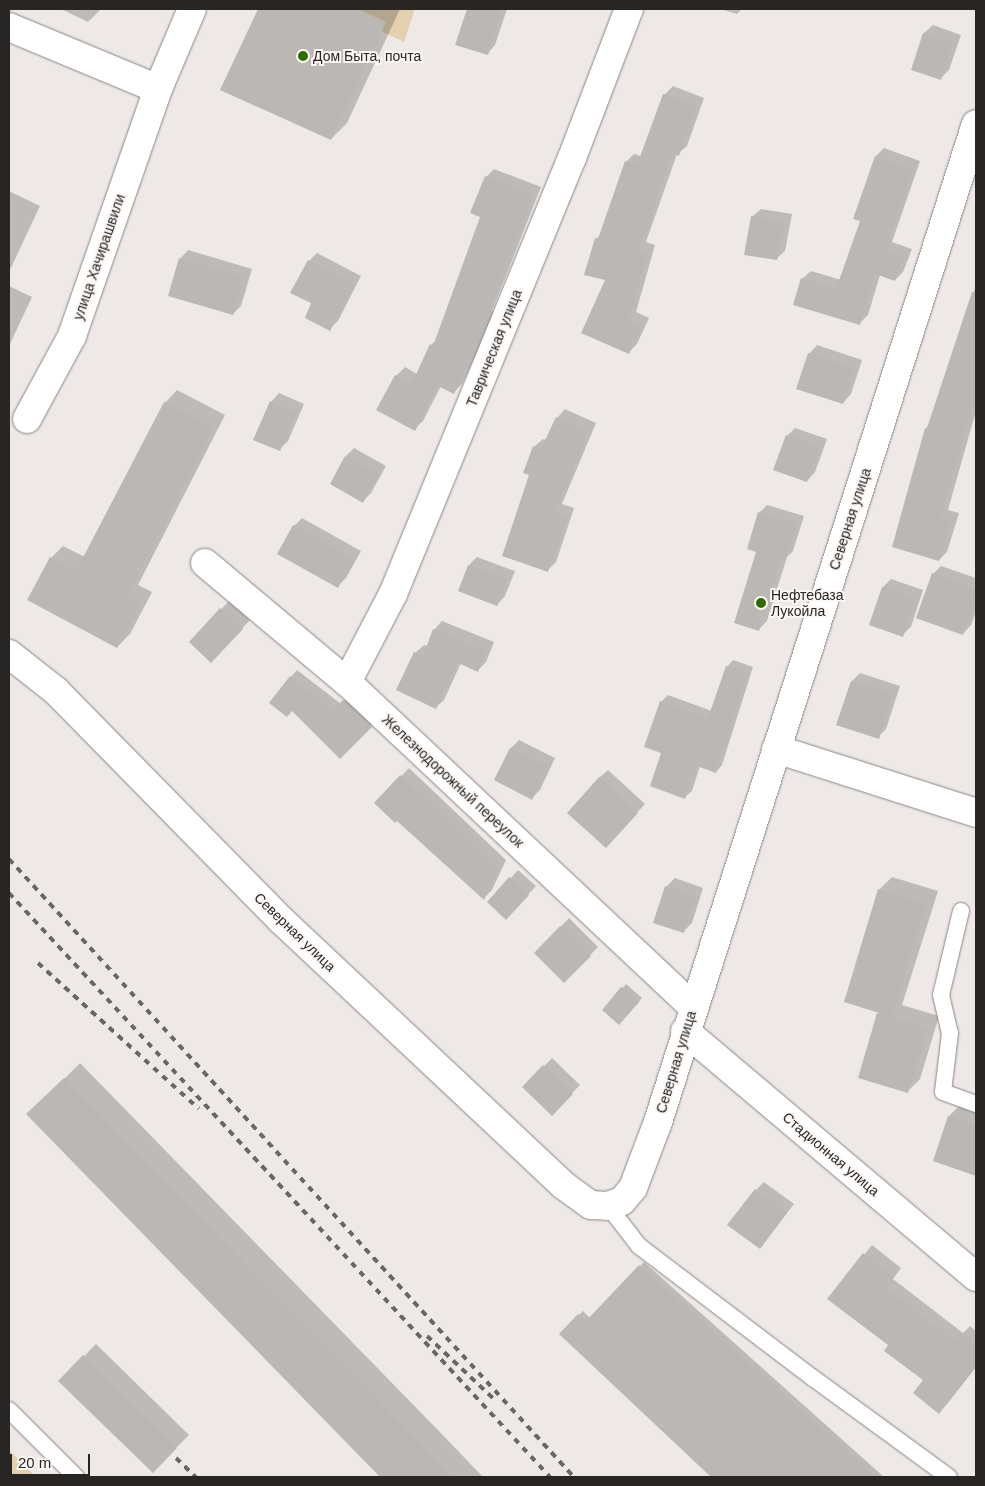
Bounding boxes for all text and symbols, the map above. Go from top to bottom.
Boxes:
place label: Дом Быта, почта [313,48,421,64]
marker: Дом Быта, почта [297,50,309,62]
street label: улица Хачирашвили [70,192,128,322]
street label: Таврическая улица [463,287,525,409]
street label: Северная улица [826,466,874,572]
place label: Нефтебаза Лукойла [771,587,844,620]
marker: Нефтебаза Лукойла [755,597,767,609]
street label: Железнодорожный переулок [379,711,527,851]
street label: Северная улица [251,889,339,975]
street label: Северная улица [652,1009,700,1115]
street label: Стадионная улица [779,1109,883,1199]
scale bar [12,1444,92,1476]
text: 20 m [18,1454,51,1471]

